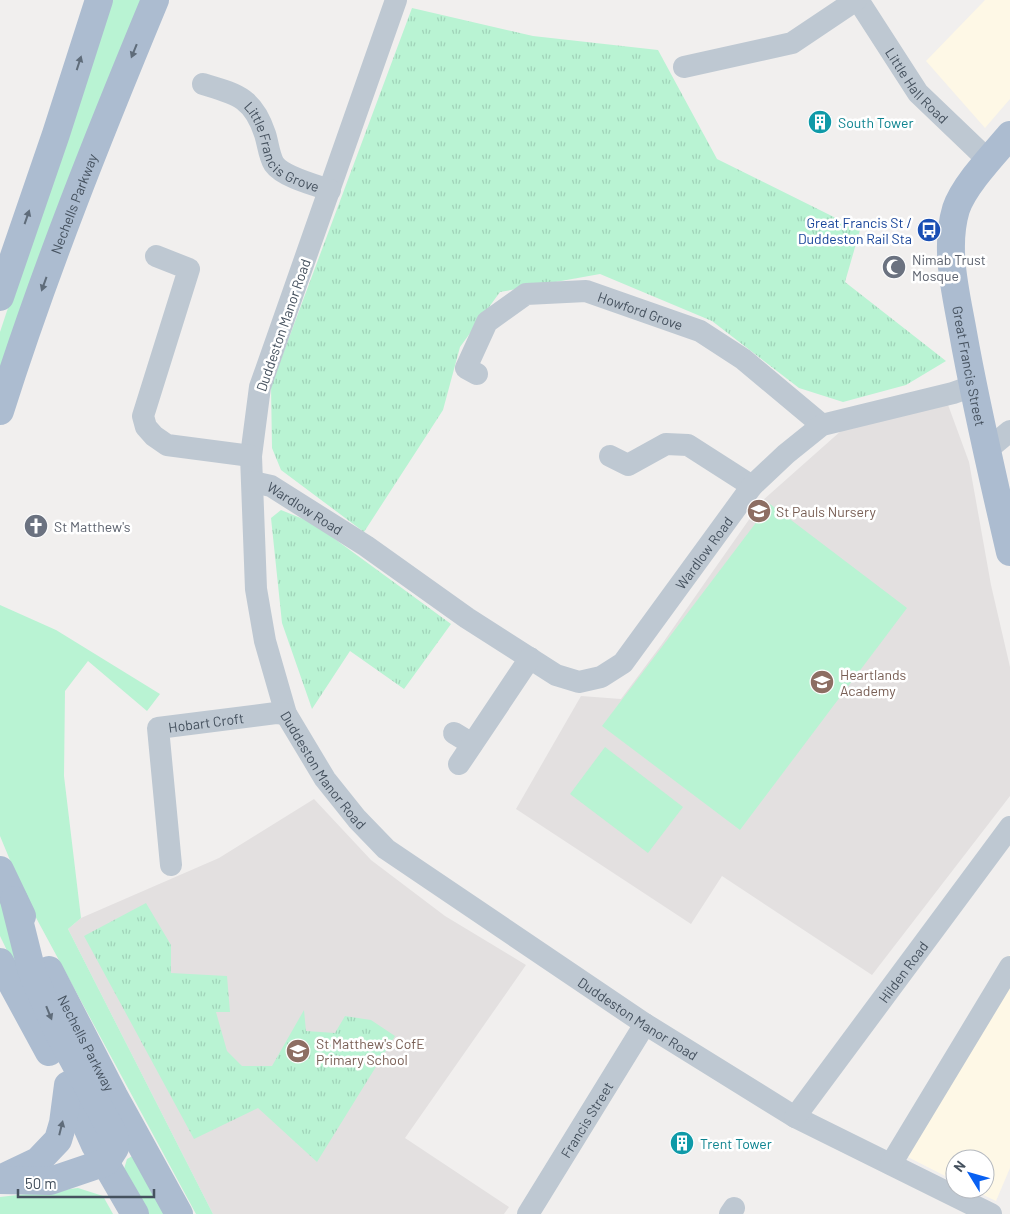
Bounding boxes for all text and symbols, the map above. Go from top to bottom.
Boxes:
one-way arrow [130,44,138,58]
street label: Little Hall Road [882,44,952,126]
one-way arrow [75,56,83,71]
street label: Little Francis Grove [241,97,322,195]
building icon: South Tower [807,109,833,135]
place label: South Tower [838,114,914,131]
street label: Nechells Parkway [46,150,101,256]
one-way arrow [24,210,31,225]
place label: Great Francis St / Duddeston Rail Sta [798,214,912,247]
bus stop icon: Great Francis St / Duddeston Rail Sta [916,217,942,243]
place label: Nimab Trust Mosque [912,251,986,284]
mosque icon: Nimab Trust Mosque [881,254,907,280]
street label: Duddeston Manor Road [252,256,314,394]
one-way arrow [40,277,48,292]
street label: Howford Grove [596,287,685,333]
street label: Great Francis Street [950,304,990,428]
street label: Wardlow Road [264,478,346,538]
school or university icon: St Pauls Nursery [746,498,772,524]
place label: St Pauls Nursery [776,503,876,520]
church icon: St Matthew's [23,513,49,539]
street label: Wardlow Road [671,513,736,592]
place label: St Matthew's [54,518,131,535]
place label: Heartlands Academy [840,666,907,699]
school or university icon: Heartlands Academy [809,669,835,695]
street label: Duddeston Manor Road [278,708,370,832]
street label: Hobart Croft [167,709,245,735]
street label: Hilden Road [874,937,931,1006]
street label: Duddeston Manor Road [575,973,701,1063]
street label: Nechells Parkway [55,992,119,1094]
one-way arrow [46,1006,54,1020]
place label: St Matthew's CofE Primary School [316,1035,425,1068]
school or university icon: St Matthew's CofE Primary School [285,1038,311,1064]
street label: Francis Street [556,1078,616,1161]
one-way arrow [57,1120,65,1135]
building icon: Trent Tower [669,1130,695,1156]
place label: Trent Tower [700,1135,772,1152]
north arrow [945,1149,995,1199]
text: N [950,1157,969,1175]
scale bar [18,1166,154,1198]
text: 50 m [25,1174,57,1192]

